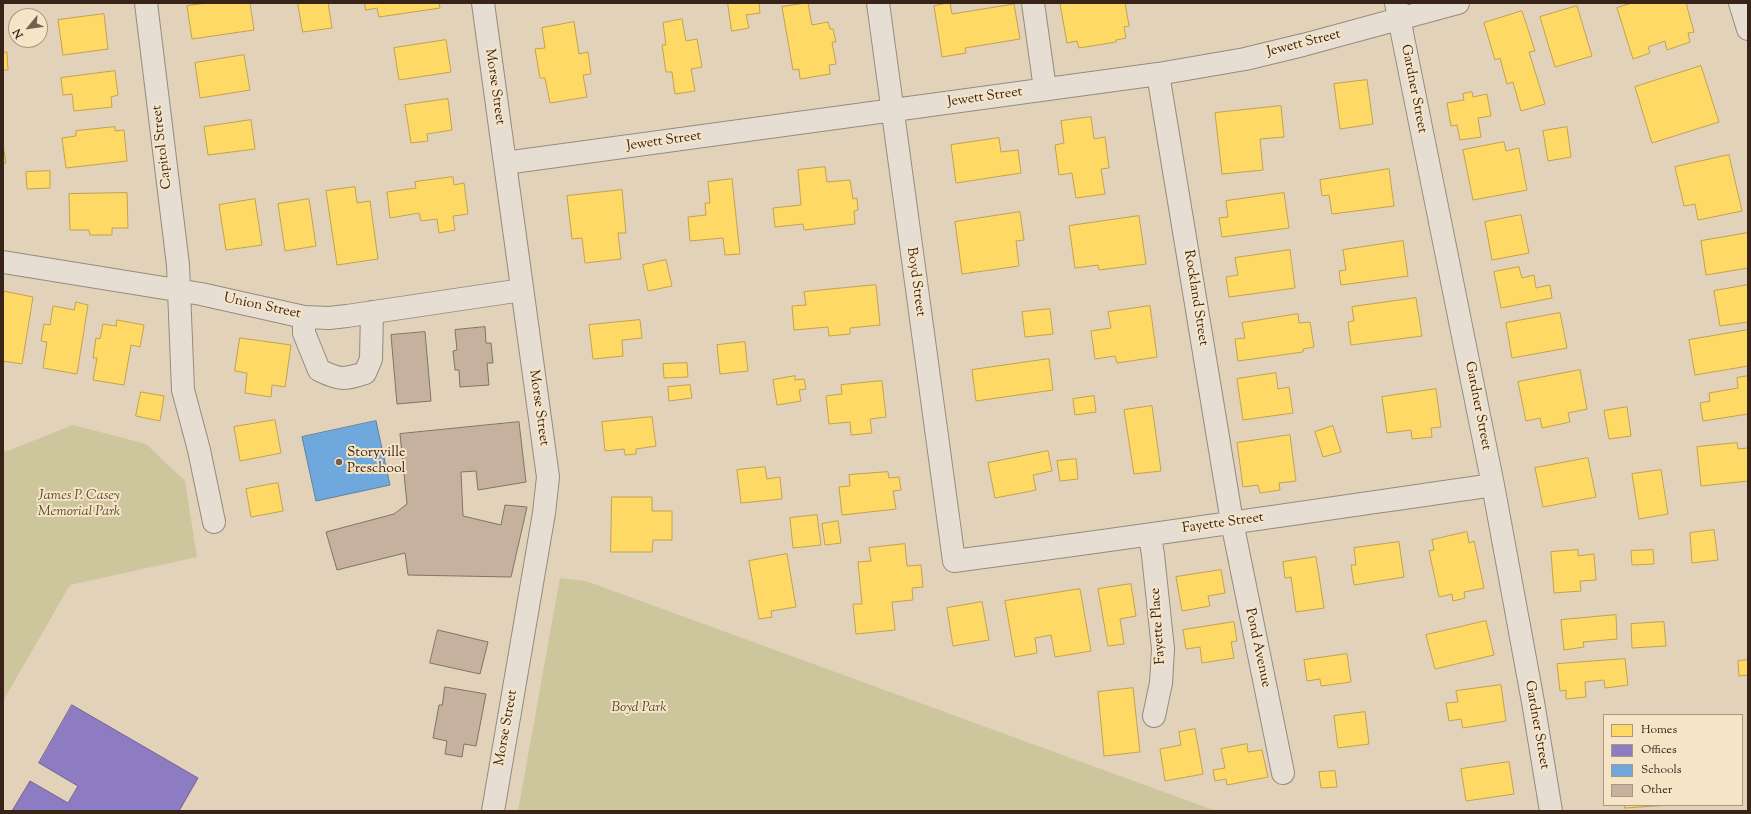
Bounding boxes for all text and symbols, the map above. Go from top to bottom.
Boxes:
north arrow [8,8,48,48]
text: N [9,26,28,41]
street label: Jewett Street [1265,27,1343,61]
street label: Gardner Street [1396,43,1430,135]
street label: Morse Street [480,48,508,126]
street label: Jewett Street [946,84,1024,112]
street label: Capitol Street [150,104,176,190]
street label: Jewett Street [625,128,703,156]
street label: Boyd Street [902,246,928,318]
street label: Rockland Street [1179,249,1211,347]
street label: Union Street [222,291,302,323]
street label: Gardner Street [1460,360,1494,452]
street label: Morse Street [524,369,552,447]
place label: Storyville Preschool [347,446,406,478]
marker: Storyville Preschool [334,457,344,467]
park label: James P. Casey Memorial Park [38,489,120,522]
street label: Fayette Street [1181,510,1265,538]
street label: Fayette Place [1148,587,1170,665]
street label: Pond Avenue [1240,607,1274,689]
street label: Gardner Street [1520,679,1552,771]
street label: Morse Street [492,689,522,767]
park label: Boyd Park [611,701,667,717]
legend [1603,714,1743,806]
text: Homes [1641,721,1677,739]
text: Offices [1641,741,1677,759]
text: Schools [1641,761,1682,779]
text: Other [1641,781,1672,799]

